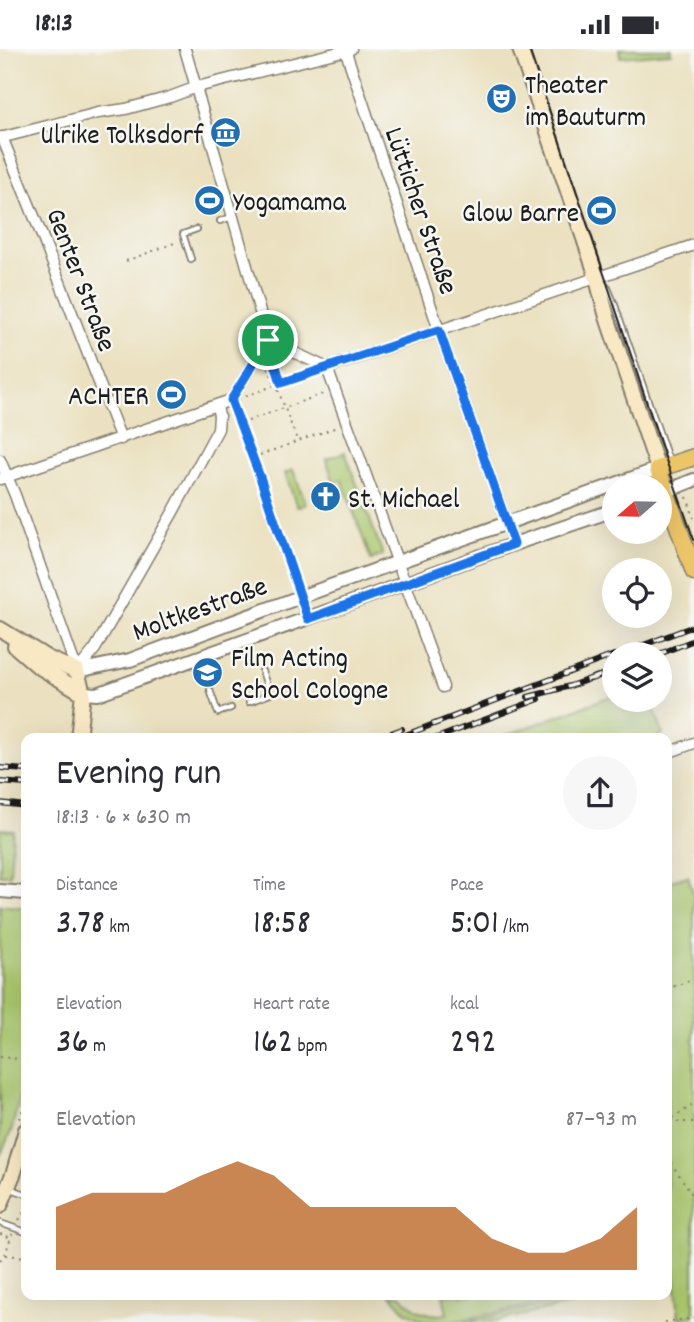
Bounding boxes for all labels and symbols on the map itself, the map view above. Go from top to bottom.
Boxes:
place label: Theater im Bauturm [525,68,646,140]
theatre icon: Theater im Bauturm [485,82,519,116]
museum icon: Ulrike Tolksdorf [209,116,243,150]
place label: Ulrike Tolksdorf [40,118,204,158]
street label: Lütticher Straße [371,123,466,301]
sports icon: Yogamama [193,183,227,217]
place label: Yogamama [233,185,347,225]
sports icon: Glow Barre [585,194,619,228]
place label: Glow Barre [462,196,579,236]
street label: Genter Straße [33,203,124,358]
pin [238,310,298,370]
sports icon: ACHTER [155,377,189,411]
place label: ACHTER [68,379,149,419]
north arrow [602,474,672,544]
church icon: St. Michael [308,480,342,514]
place label: St. Michael [348,482,460,522]
street label: Moltkestraße [128,569,274,655]
place label: Film Acting School Cologne [231,641,388,713]
school or university icon: Film Acting School Cologne [191,655,225,689]

